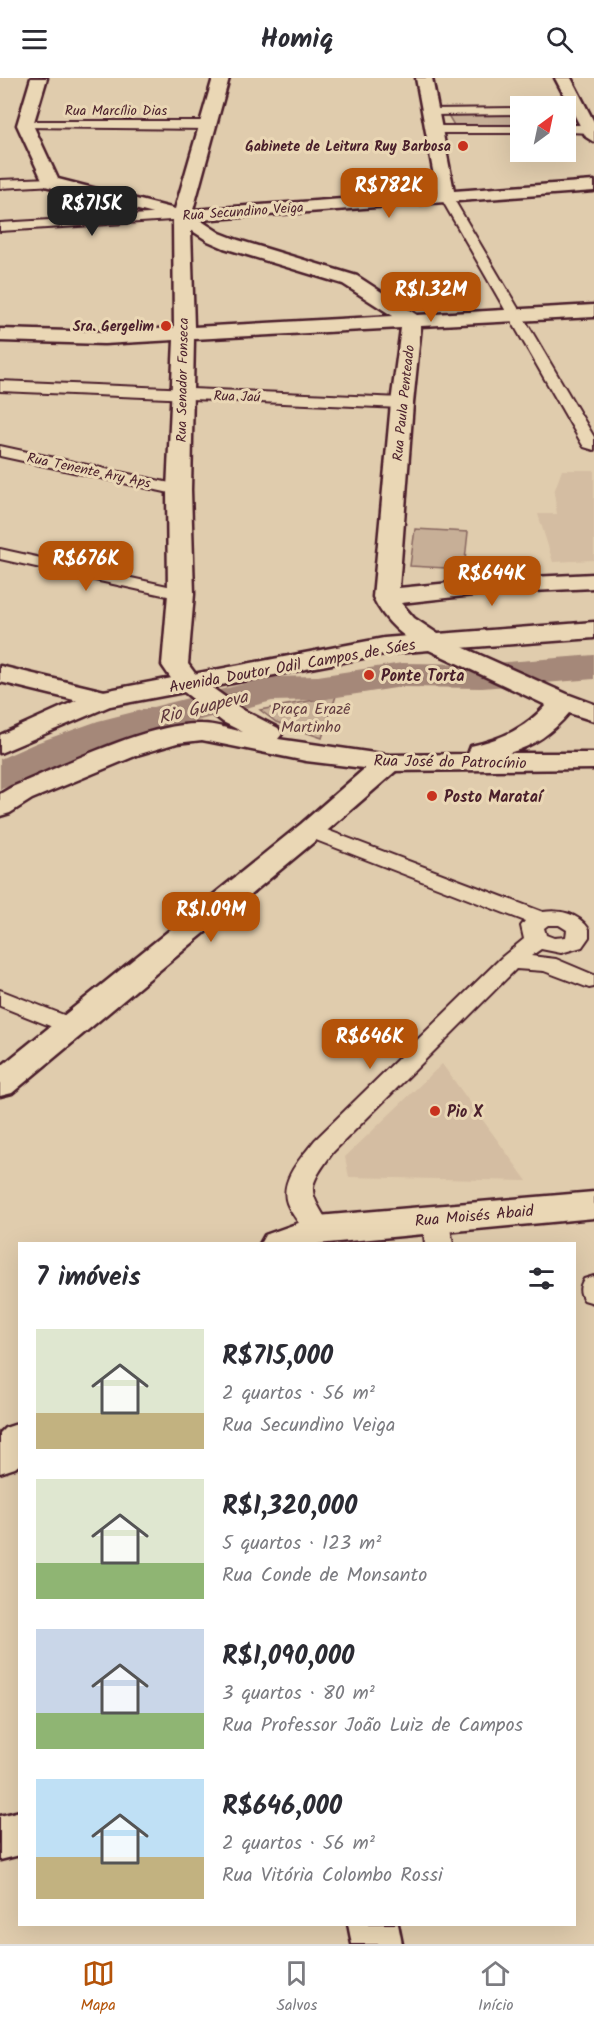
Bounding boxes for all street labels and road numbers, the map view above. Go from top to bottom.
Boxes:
street label: Rua Marcílio Dias [65,100,167,122]
street label: Rua Secundino Veiga [182,197,304,227]
street label: Rua Senador Fonseca [171,318,195,443]
street label: Rua Paula Penteado [387,344,421,462]
street label: Rua Jaú [213,385,261,409]
street label: Rua Tenente Ary Aps [25,447,153,495]
street label: Avenida Doutor Odil Campos de Sáes [167,632,418,700]
street label: Rua José do Patrocínio [373,749,527,776]
street label: Rua Moisés Abaid [414,1199,536,1234]

